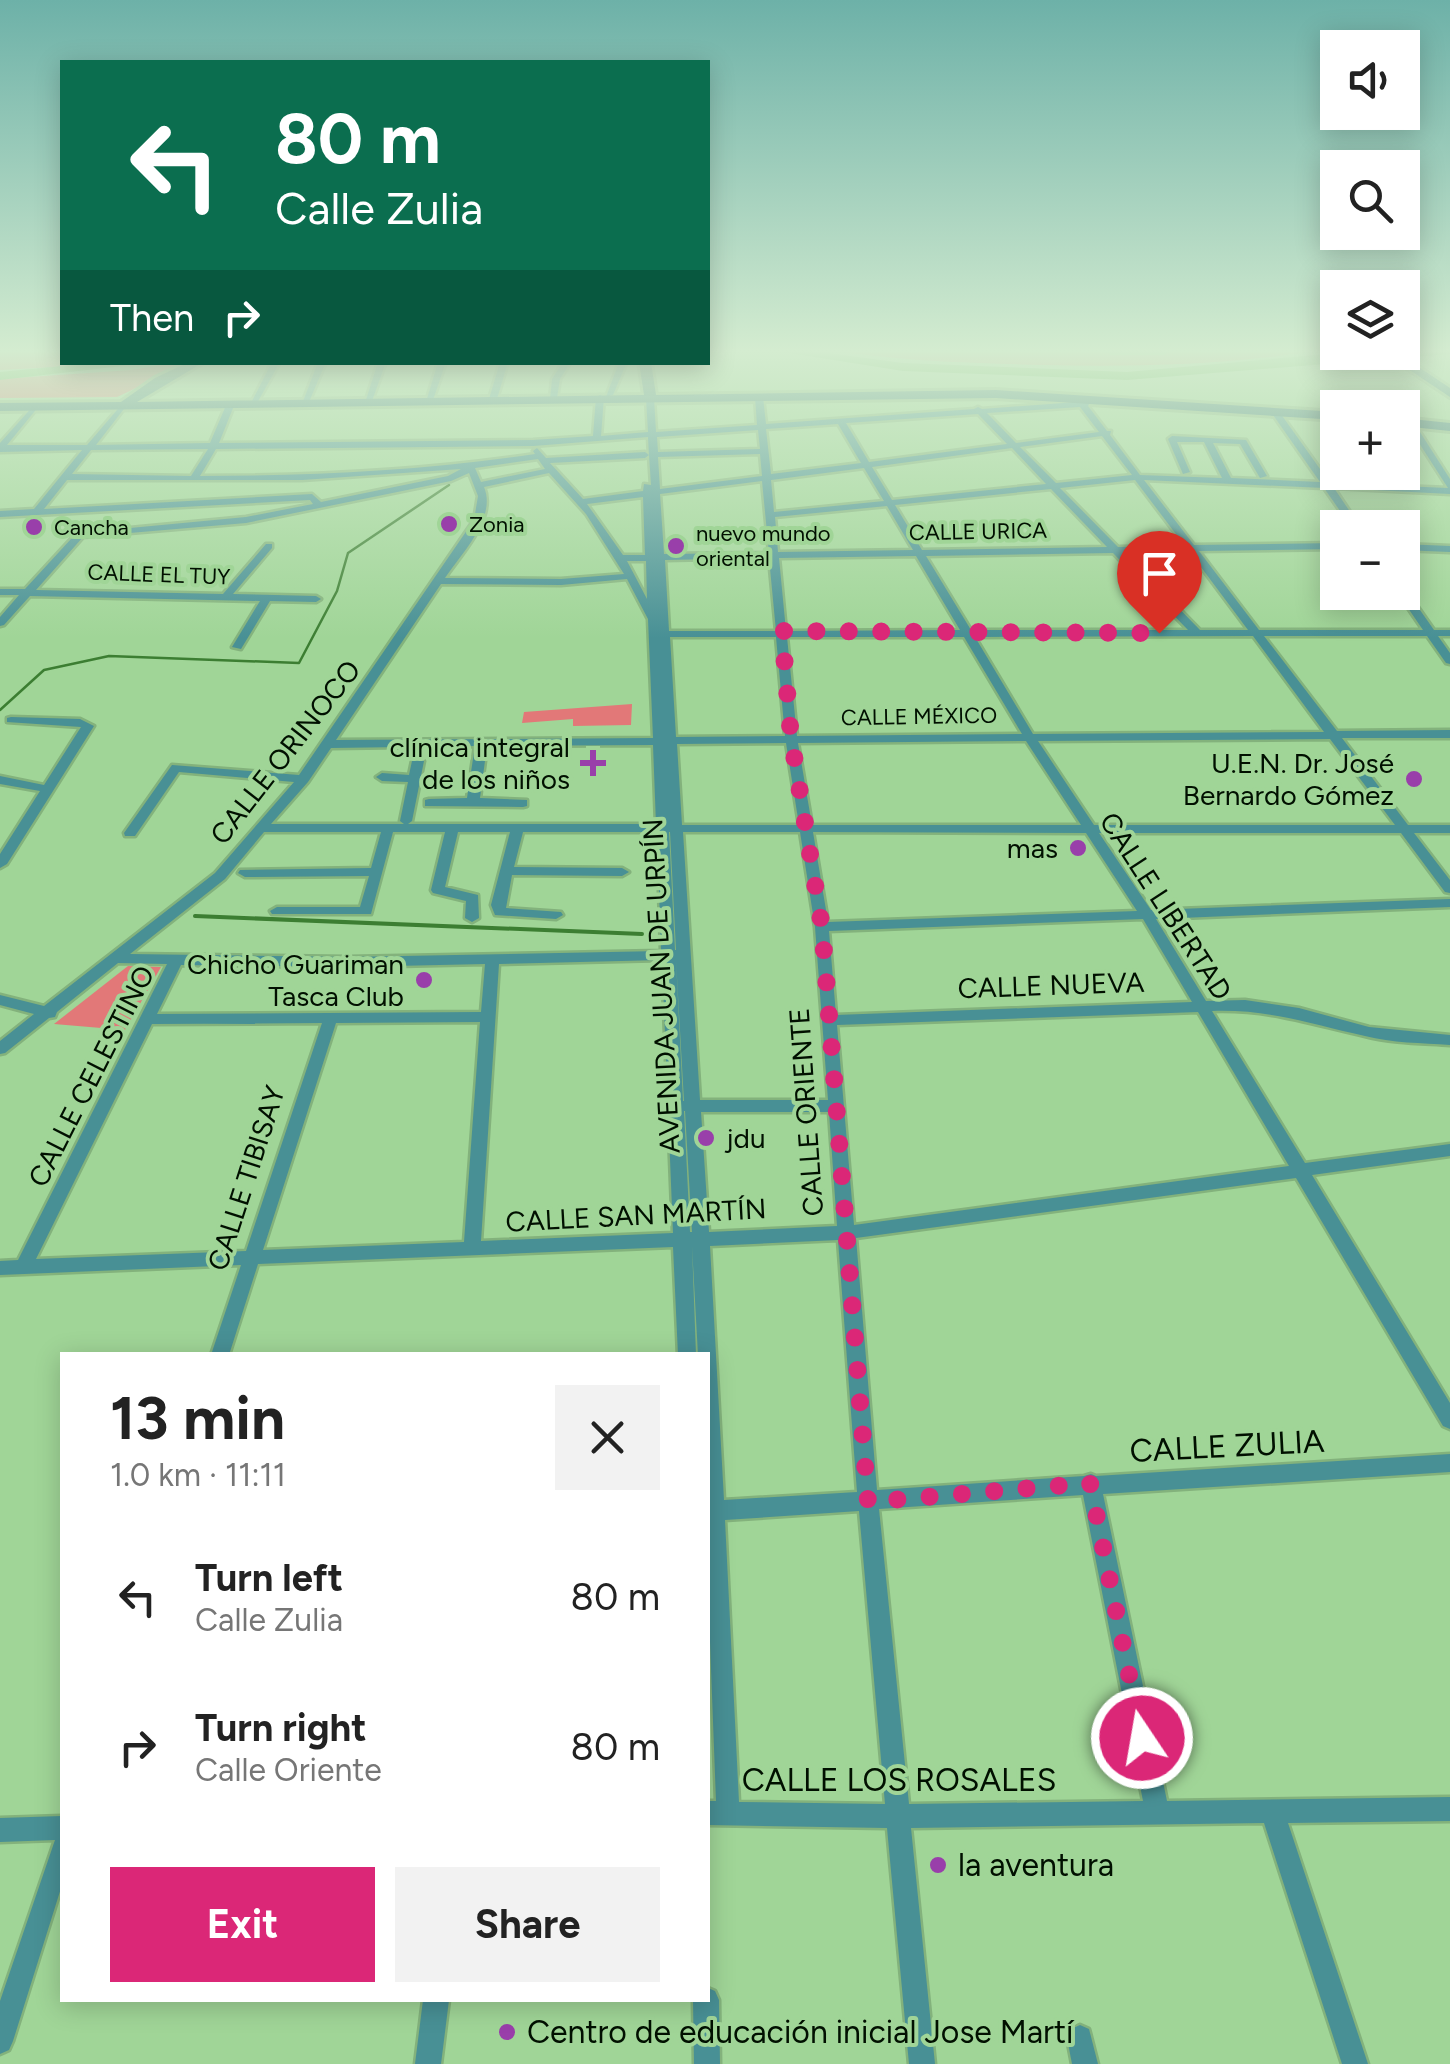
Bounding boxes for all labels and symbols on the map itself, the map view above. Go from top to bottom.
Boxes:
place label: Zonia [469,511,524,538]
marker: Zonia [438,513,460,535]
place label: Cancha [54,514,129,541]
marker: Cancha [23,516,45,538]
street label: CALLE URICA [909,517,1047,546]
place label: nuevo mundo oriental [696,520,831,572]
pin [1117,531,1202,634]
marker: nuevo mundo oriental [665,535,687,557]
street label: CALLE EL TUY [87,559,232,591]
street label: CALLE ORINOCO [203,653,367,851]
street label: CALLE MÉXICO [841,702,997,731]
place label: clínica integral de los niños [389,730,570,796]
place label: U.E.N. Dr. José Bernardo Gómez [1183,746,1394,812]
marker: clínica integral de los niños [580,750,606,776]
marker: U.E.N. Dr. José Bernardo Gómez [1403,768,1425,790]
street label: CALLE LIBERTAD [1093,806,1239,1006]
street label: AVENIDA JUAN DE URPÍN [635,818,687,1154]
place label: mas [1007,831,1058,865]
marker: mas [1067,837,1089,859]
place label: Chicho Guariman Tasca Club [187,947,404,1013]
street label: CALLE CELESTINO [21,960,161,1192]
street label: CALLE NUEVA [957,965,1145,1005]
marker: Chicho Guariman Tasca Club [413,969,435,991]
street label: CALLE ORIENTE [782,1007,830,1217]
street label: CALLE TIBISAY [200,1081,292,1275]
place label: jdu [724,1121,766,1155]
marker: jdu [695,1127,717,1149]
street label: CALLE SAN MARTÍN [505,1191,767,1239]
street label: CALLE ZULIA [1129,1422,1326,1470]
position arrow [1090,1686,1194,1790]
street label: CALLE LOS ROSALES [742,1761,1056,1799]
place label: la aventura [958,1846,1114,1884]
marker: la aventura [927,1854,949,1876]
place label: Centro de educación inicial Jose Martí [527,2013,1075,2051]
marker: Centro de educación inicial Jose Martí [496,2021,518,2043]

